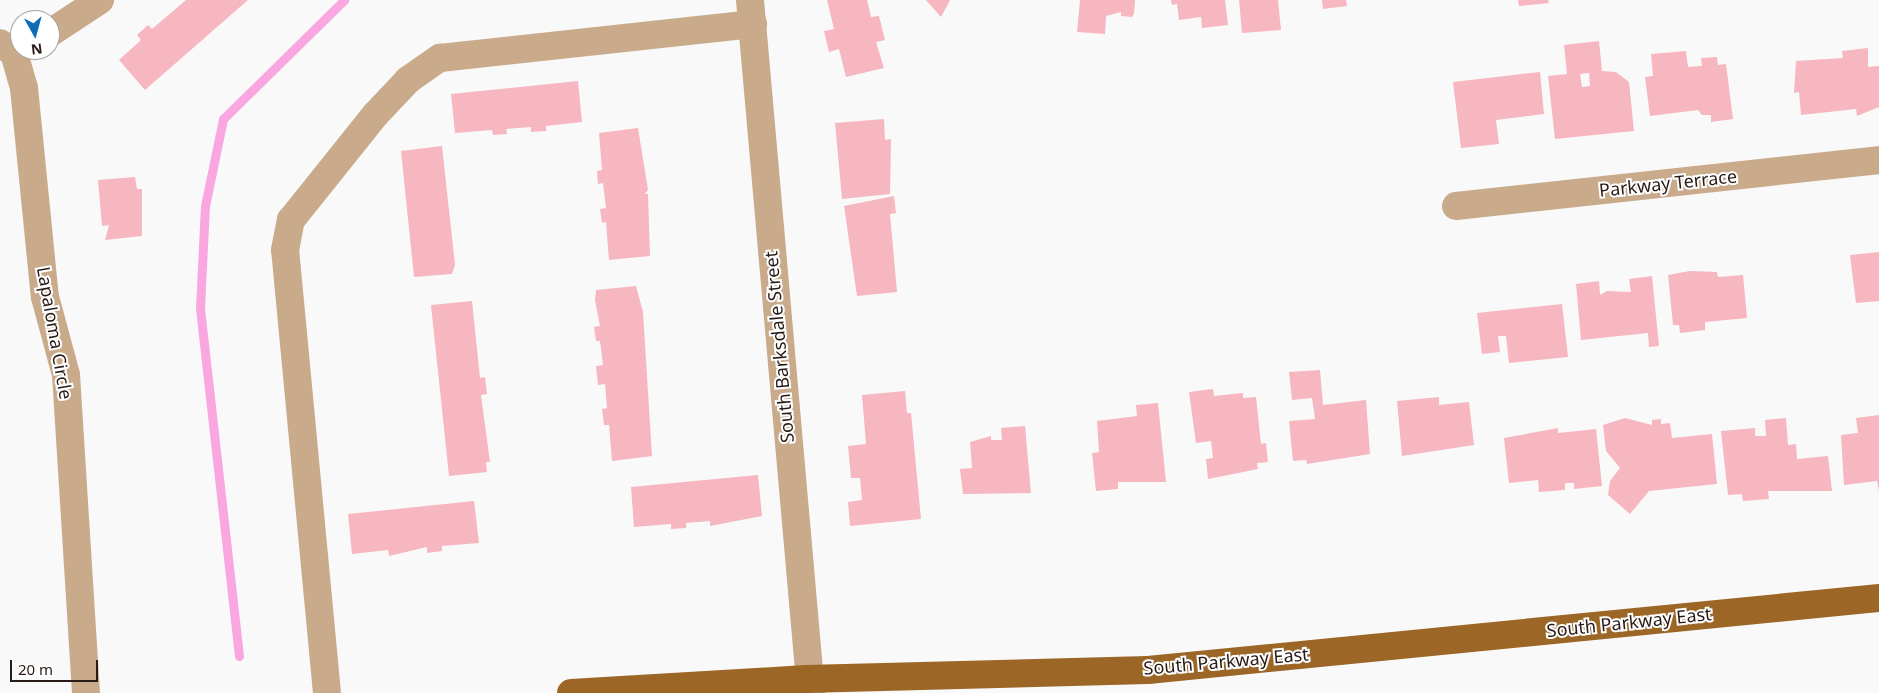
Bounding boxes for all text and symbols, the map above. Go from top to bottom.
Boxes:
north arrow [10,10,60,60]
text: N [30,39,44,60]
street label: Parkway Terrace [1598,165,1738,201]
street label: South Barksdale Street [760,250,798,444]
street label: Lapaloma Circle [33,265,77,401]
street label: South Parkway East [1546,603,1712,641]
street label: South Parkway East [1143,643,1309,679]
scale bar [12,650,100,682]
text: 20 m [18,659,53,679]

